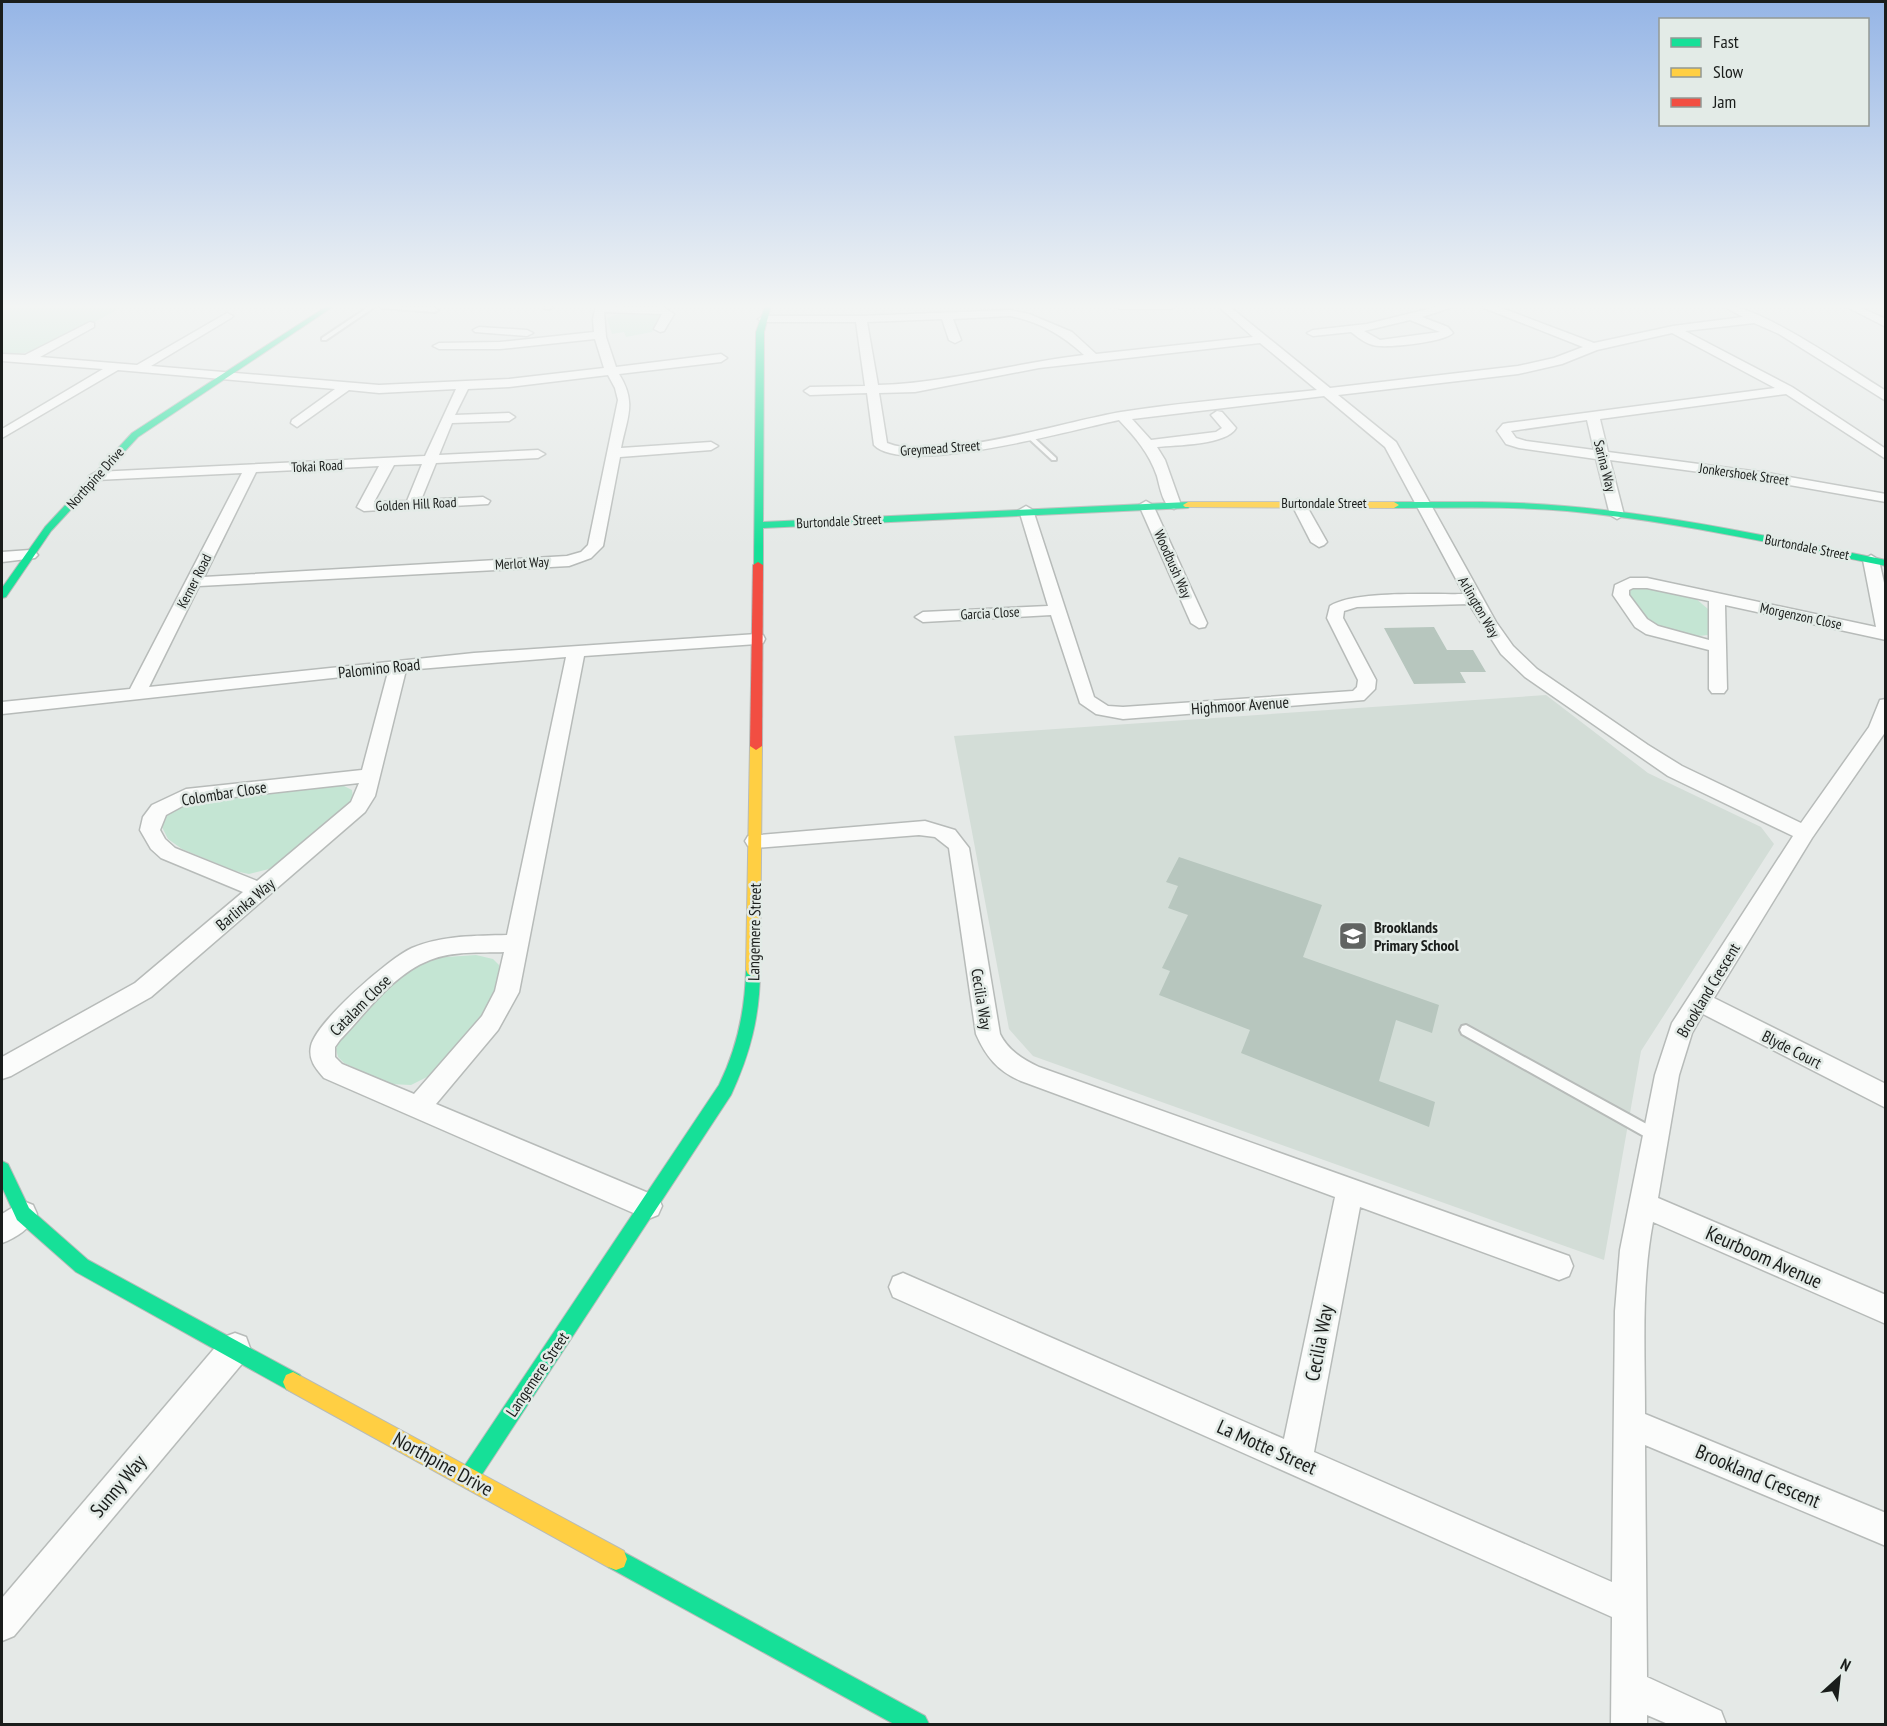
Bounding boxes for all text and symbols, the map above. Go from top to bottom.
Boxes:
legend [1659,18,1869,126]
text: Fast [1713,30,1739,53]
text: Slow [1713,60,1744,83]
text: Jam [1712,90,1736,113]
street label: Greymead Street [899,436,981,460]
street label: Sarina Way [1590,438,1620,494]
street label: Northpine Drive [62,443,128,513]
street label: Tokai Road [291,456,343,476]
street label: Jonkershoek Street [1697,459,1790,489]
street label: Golden Hill Road [375,493,457,515]
street label: Burtondale Street [1281,494,1367,512]
street label: Burtondale Street [796,510,882,532]
street label: Woodbush Way [1150,527,1196,602]
street label: Burtondale Street [1763,530,1851,564]
street label: Kerner Road [173,551,215,611]
street label: Merlot Way [494,553,550,573]
street label: Arlington Way [1454,573,1504,641]
street label: Morgenzon Close [1759,599,1844,633]
street label: Garcia Close [960,602,1020,624]
street label: Palomino Road [337,654,421,682]
street label: Highmoor Avenue [1190,692,1290,718]
street label: Colombar Close [180,776,268,810]
street label: Barlinka Way [211,874,279,934]
street label: Langemere Street [743,882,765,981]
place label: Brooklands Primary School [1374,917,1459,955]
school or university icon: Brooklands Primary School [1337,920,1369,952]
street label: Brookland Crescent [1672,939,1744,1041]
street label: Cecilia Way [967,967,997,1031]
street label: Catalam Close [325,970,395,1040]
street label: Blyde Court [1759,1026,1826,1073]
street label: Keurboom Avenue [1702,1220,1826,1294]
street label: Cecilia Way [1299,1302,1339,1383]
street label: Langemere Street [501,1327,573,1420]
street label: La Motte Street [1213,1413,1321,1481]
street label: Northpine Drive [388,1426,498,1502]
street label: Brookland Crescent [1692,1438,1825,1514]
street label: Sunny Way [84,1449,152,1523]
north arrow [1809,1648,1869,1708]
text: N [1837,1654,1854,1676]

